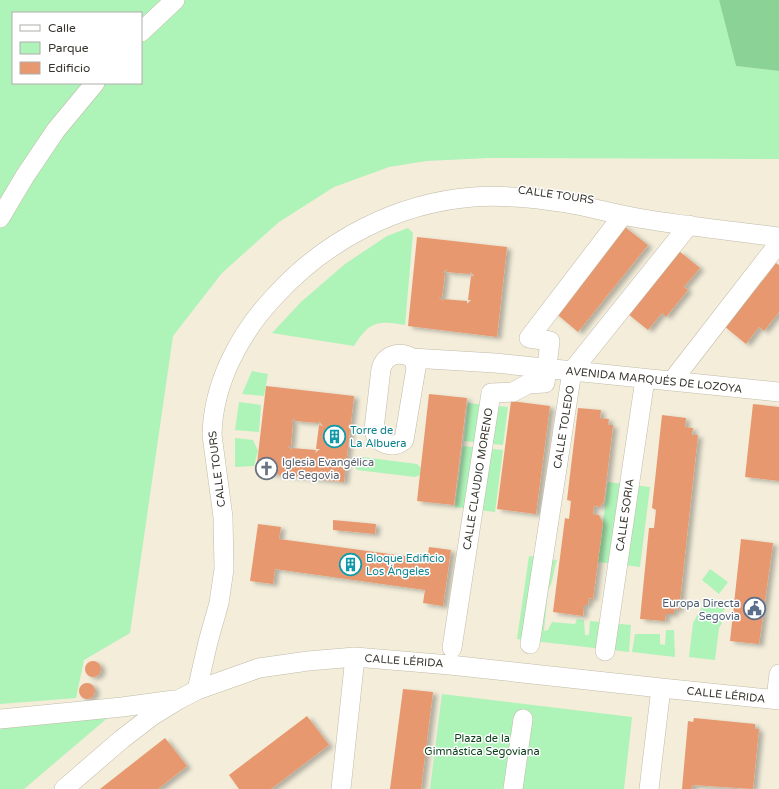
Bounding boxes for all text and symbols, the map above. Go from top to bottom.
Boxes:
legend [12,12,142,84]
text: Calle [48,21,76,35]
text: Parque [48,41,89,55]
text: Edificio [48,61,90,75]
street label: CALLE TOURS [517,183,595,207]
street label: AVENIDA MARQUÉS DE LOZOYA [565,363,743,396]
street label: CALLE TOLEDO [551,384,577,470]
street label: CALLE CLAUDIO MORENO [460,407,496,551]
building icon: Torre de La Albuera [321,423,347,449]
place label: Torre de La Albuera [350,424,407,450]
street label: CALLE TOURS [206,430,228,508]
church icon: Iglesia Evangélica de Segovia [253,455,279,481]
place label: Iglesia Evangélica de Segovia [282,456,374,482]
street label: CALLE SORIA [613,478,637,552]
building icon: Bloque Edificio Los Ángeles [338,551,364,577]
place label: Bloque Edificio Los Ángeles [366,552,445,578]
public building icon: Europa Directa Segovia [742,596,768,622]
place label: Europa Directa Segovia [662,597,740,623]
street label: CALLE LÉRIDA [364,651,444,670]
street label: CALLE LÉRIDA [686,683,766,706]
park label: Plaza de la Gimnástica Segoviana [424,732,540,758]

